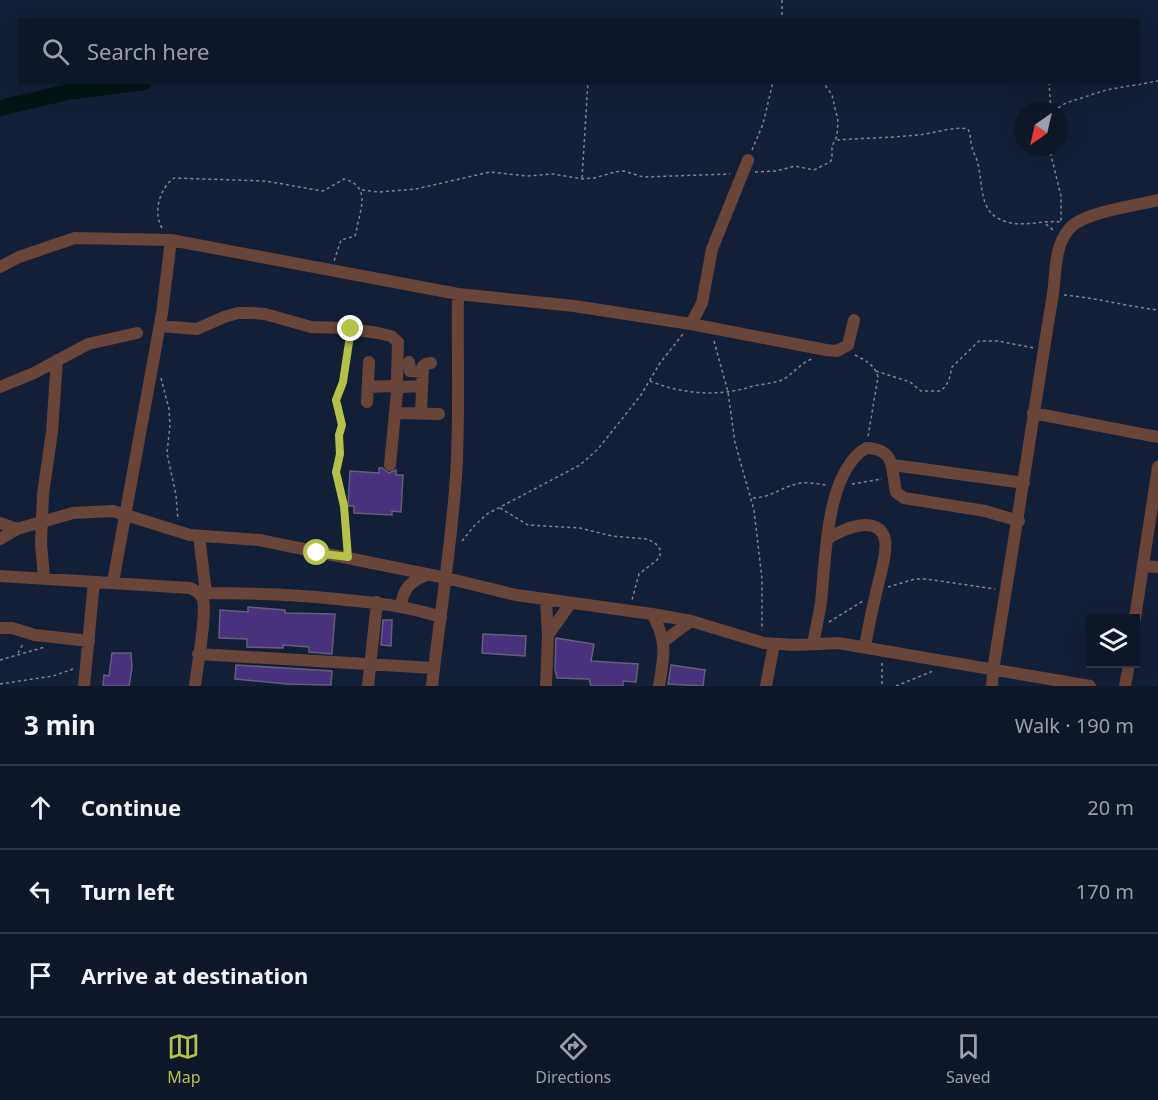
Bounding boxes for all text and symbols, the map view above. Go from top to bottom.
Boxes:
search box [18,18,1140,84]
icon: search [39,35,72,68]
text: Search here [87,36,209,66]
north arrow [1014,102,1068,156]
route end [337,315,363,341]
route start [303,539,329,565]
map controls [1086,614,1140,668]
button: layers [1086,614,1140,668]
text: 3 min [24,707,96,743]
text: Walk · 190 m [1015,712,1134,739]
icon: ahead [24,791,57,824]
text: Continue [81,792,181,822]
text: 20 m [1087,794,1134,821]
icon: left [24,875,57,908]
text: Turn left [81,876,175,906]
text: 170 m [1076,878,1134,905]
icon: arrive [24,959,57,992]
text: Arrive at destination [81,960,308,990]
tab: Map [167,1030,201,1088]
tab: Directions [535,1030,611,1088]
tab: Saved [946,1030,991,1088]

